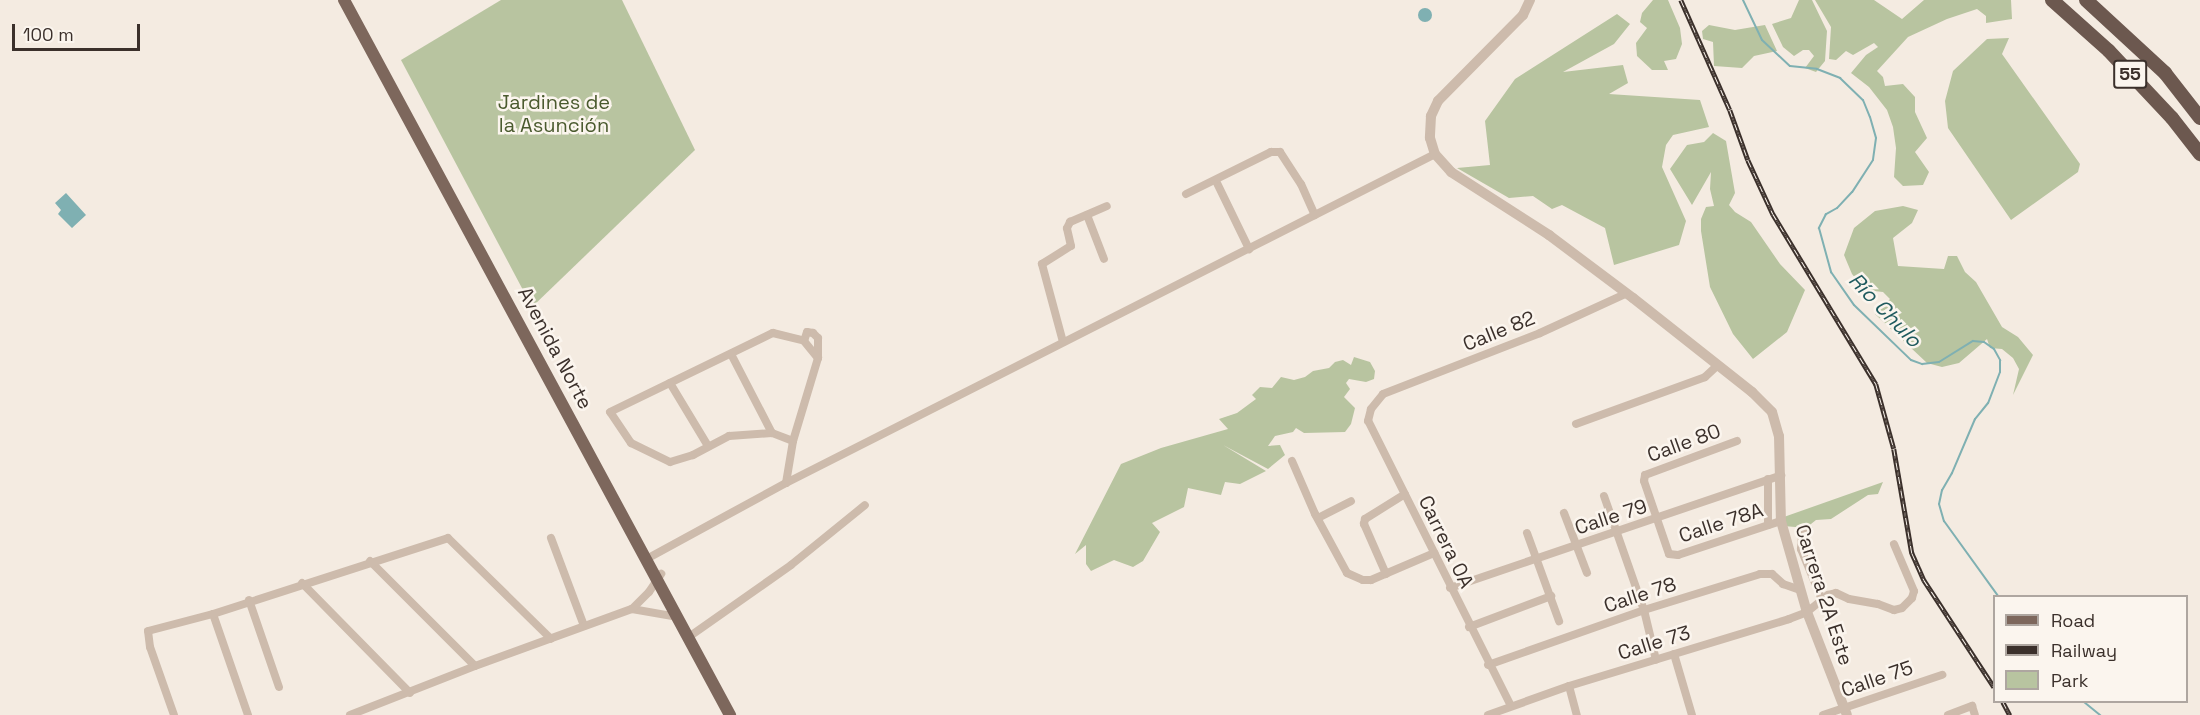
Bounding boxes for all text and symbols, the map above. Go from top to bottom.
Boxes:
scale bar [15,12,142,50]
text: 100 m [23,23,74,46]
road number: 55 [2112,59,2148,89]
park label: Jardines de la Asunción [498,91,610,138]
water label: Río Chulo [1843,267,1927,353]
street label: Avenida Norte [513,283,597,413]
street label: Calle 82 [1459,306,1539,356]
street label: Calle 80 [1644,419,1724,467]
street label: Carrera 0A [1413,492,1479,592]
street label: Calle 79 [1572,494,1650,540]
street label: Calle 78A [1676,498,1766,548]
street label: Carrera 2A Este [1790,521,1858,669]
street label: Calle 78 [1601,572,1679,618]
legend [1993,595,2188,703]
text: Road [2051,609,2095,632]
street label: Calle 73 [1615,621,1693,665]
text: Railway [2051,639,2117,662]
street label: Calle 75 [1838,656,1916,702]
text: Park [2051,669,2088,692]

